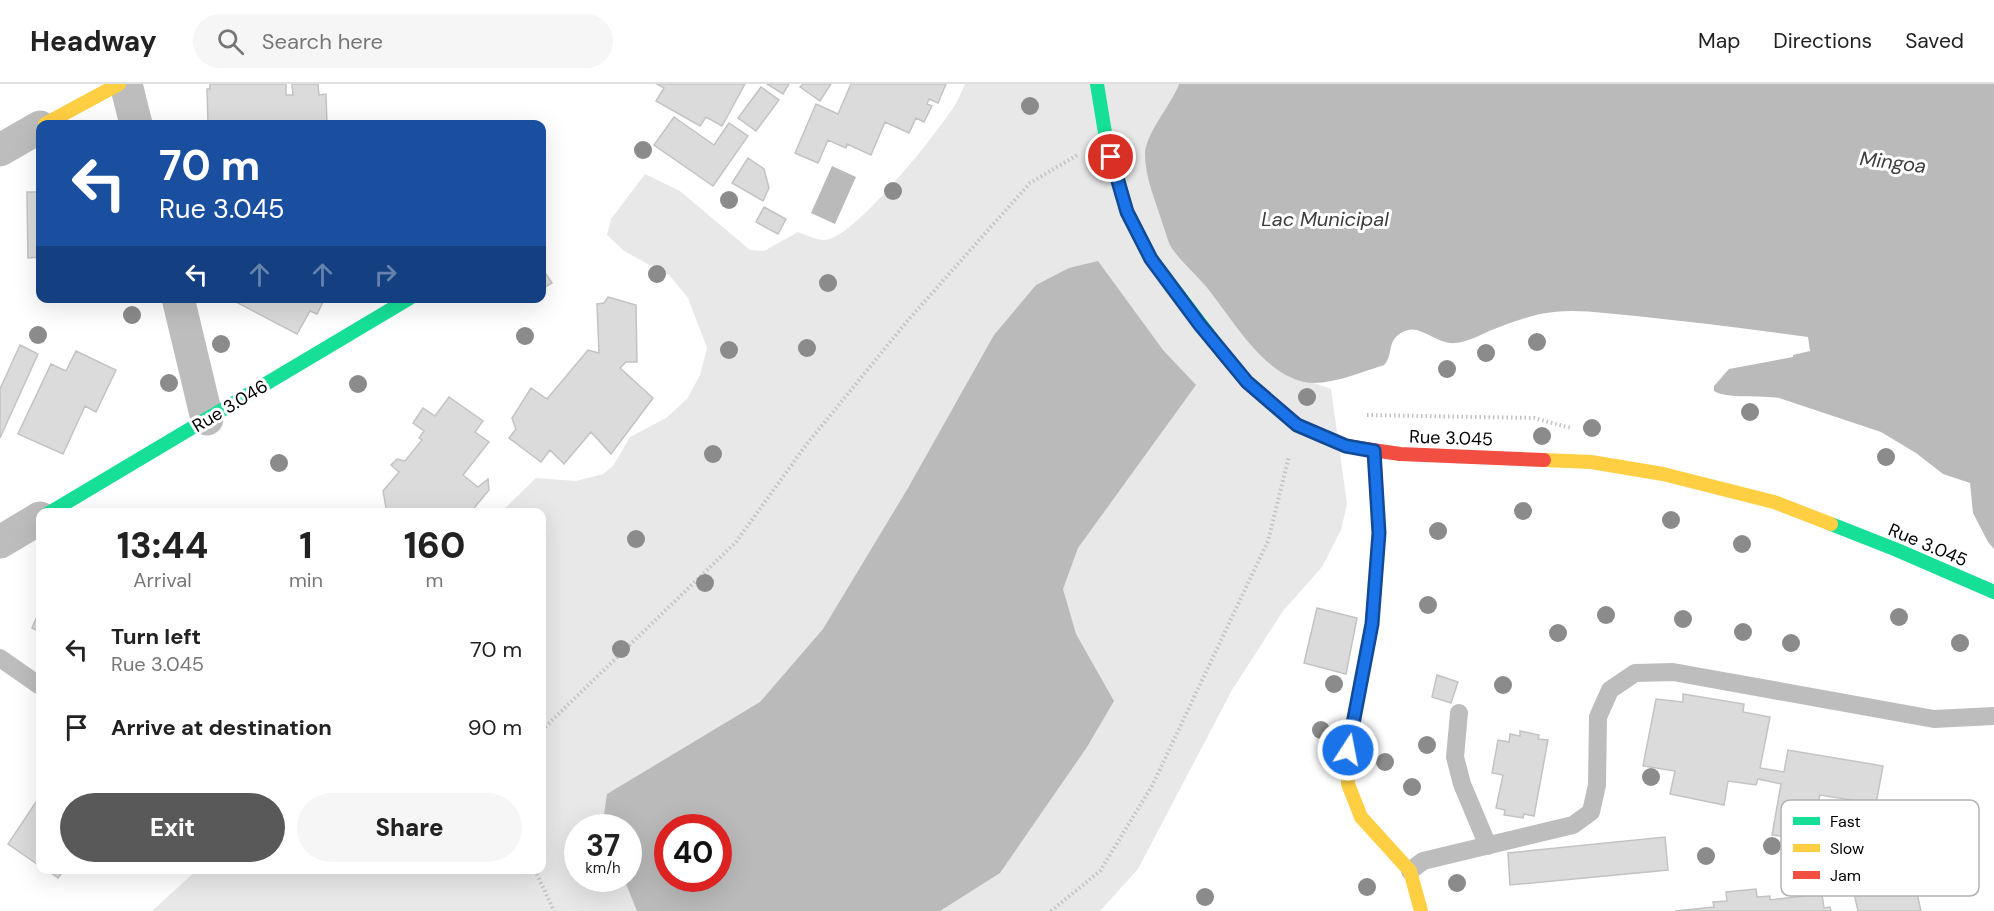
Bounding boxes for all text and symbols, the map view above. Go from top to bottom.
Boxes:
search box [193,14,613,68]
text: Headway [30,23,157,60]
icon: search [214,25,247,58]
text: Search here [262,27,383,56]
text: Map [1698,27,1740,55]
text: Directions [1773,27,1872,55]
text: Saved [1905,27,1964,55]
pin [1085,131,1136,182]
text: 70 m [159,138,260,193]
icon: arrive [1094,140,1127,173]
icon: left [60,144,138,222]
water label: Mingoa [1858,145,1928,179]
text: Rue 3.045 [159,191,285,226]
water label: Lac Municipal [1261,206,1389,232]
icon: left [180,258,213,291]
icon: ahead [243,258,276,291]
icon: ahead [306,258,339,291]
icon: right [369,258,402,291]
street label: Rue 3.046 [188,374,272,438]
street label: Rue 3.045 [1409,425,1493,451]
street label: Rue 3.045 [1885,518,1971,572]
text: 13:44 [117,522,208,569]
text: 1 [299,522,313,569]
text: 160 [404,522,465,569]
text: Arrival [133,567,192,593]
text: min [289,567,323,593]
text: m [426,567,443,593]
text: Turn left [111,622,201,651]
icon: left [60,633,93,666]
text: 70 m [470,635,522,664]
text: Rue 3.045 [111,651,204,677]
icon: arrive [60,711,93,744]
text: Arrive at destination [111,713,332,742]
text: 90 m [468,713,522,742]
position arrow [1316,718,1380,782]
button: Exit [60,793,285,862]
button: Share [297,793,522,862]
legend [1781,800,1979,896]
text: Fast [1830,811,1861,832]
speed limit sign: 40 [654,814,732,892]
text: 37 [586,826,620,865]
text: Slow [1830,838,1864,859]
text: km/h [585,858,621,878]
text: Jam [1830,865,1861,886]

